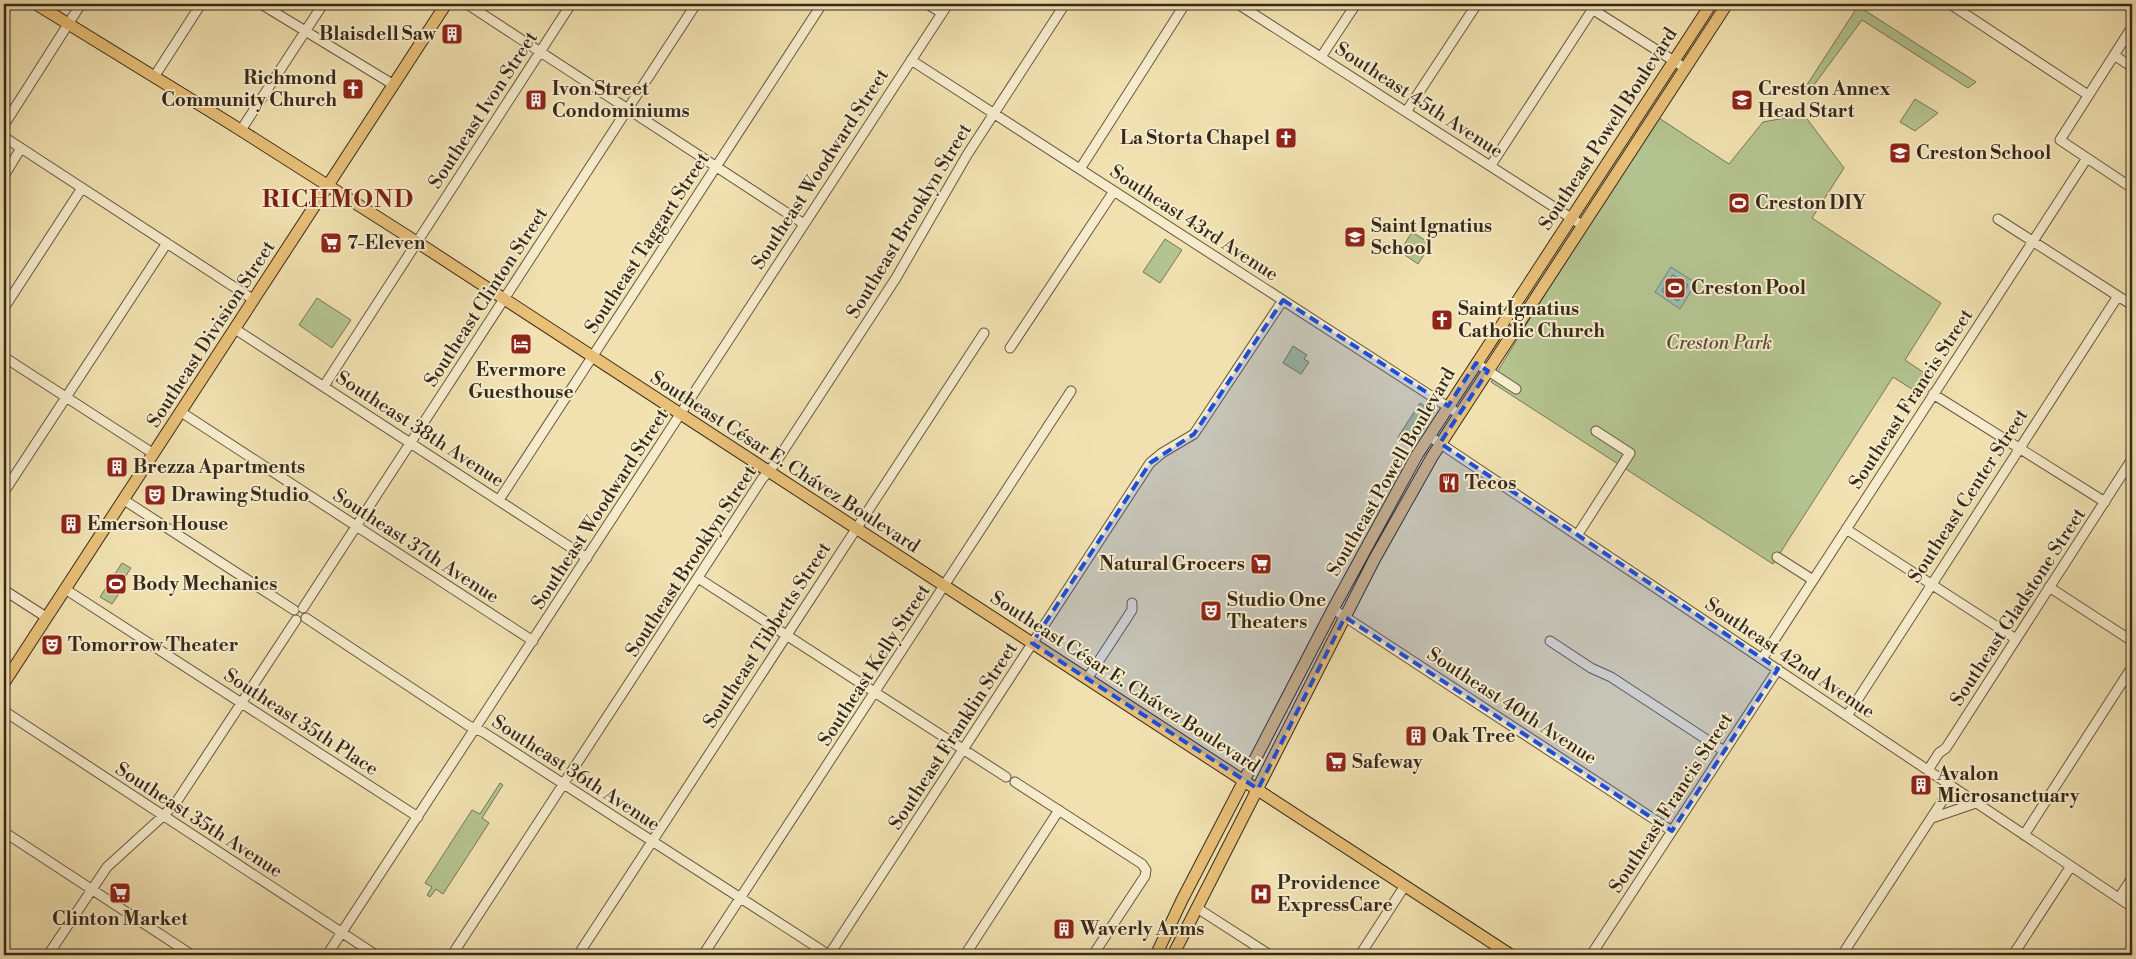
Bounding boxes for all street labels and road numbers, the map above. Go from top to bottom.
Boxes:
street label: Southeast Powell Boulevard [1533,23,1683,235]
street label: Southeast Ivon Street [423,27,543,193]
street label: Southeast 45th Avenue [1330,37,1508,163]
street label: Southeast Woodward Street [746,64,894,274]
street label: Southeast Brooklyn Street [841,119,977,323]
street label: Southeast Taggart Street [579,148,715,338]
street label: Southeast 43rd Avenue [1105,160,1283,286]
street label: Southeast Clinton Street [419,202,553,391]
street label: Southeast Division Street [142,236,281,432]
street label: Southeast Francis Street [1844,304,1978,494]
street label: Southeast Powell Boulevard [1321,363,1461,580]
street label: Southeast 38th Avenue [331,366,509,492]
street label: Southeast César E. Chávez Boulevard [646,366,924,558]
street label: Southeast Woodward Street [526,404,674,614]
street label: Southeast Center Street [1903,404,2033,588]
street label: Southeast Brooklyn Street [620,461,762,661]
street label: Southeast 37th Avenue [328,483,504,609]
street label: Southeast Gladstone Street [1945,503,2091,710]
street label: Southeast Tibbetts Street [698,537,836,733]
street label: Southeast Kelly Street [813,579,936,751]
street label: Southeast César E. Chávez Boulevard [986,586,1264,778]
street label: Southeast 42nd Avenue [1700,592,1880,724]
street label: Southeast Franklin Street [883,637,1023,834]
street label: Southeast 40th Avenue [1423,642,1601,770]
street label: Southeast 35th Place [219,663,383,781]
street label: Southeast Francis Street [1604,708,1738,898]
street label: Southeast 36th Avenue [487,710,665,836]
street label: Southeast 35th Avenue [111,757,287,883]

